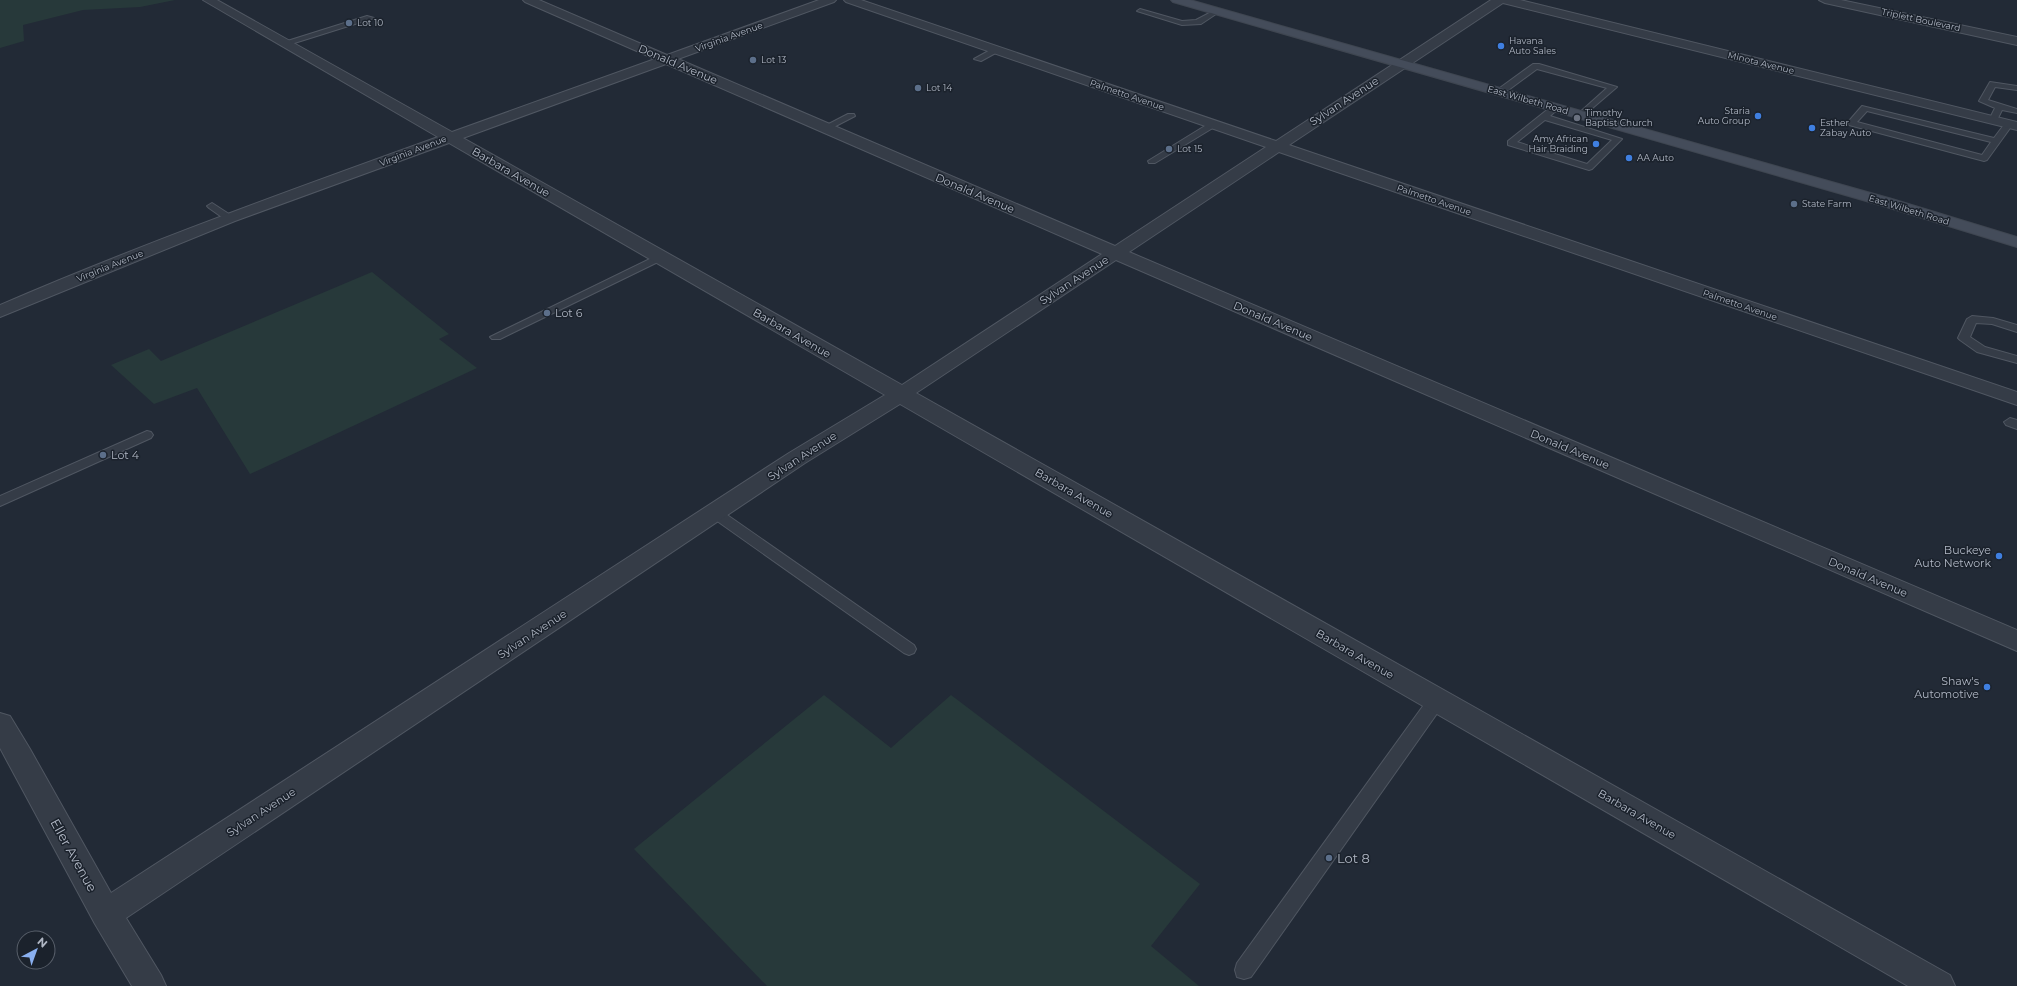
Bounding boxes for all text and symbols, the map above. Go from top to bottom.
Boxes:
street label: Triplett Boulevard [1881,6,1962,33]
place label: Lot 10 [357,17,383,28]
marker: Lot 10 [344,18,354,28]
street label: Virginia Avenue [694,19,764,54]
place label: Havana Auto Sales [1509,35,1557,56]
street label: Donald Avenue [636,41,720,87]
marker: Havana Auto Sales [1496,41,1506,51]
street label: Minota Avenue [1727,49,1796,76]
place label: Lot 13 [761,54,786,65]
marker: Lot 13 [748,55,758,65]
street label: Sylvan Avenue [1307,73,1382,129]
street label: Palmetto Avenue [1088,77,1166,113]
place label: Lot 14 [926,82,952,93]
marker: Lot 14 [913,83,923,93]
street label: East Wilbeth Road [1486,83,1570,116]
place label: Staria Auto Group [1698,105,1750,126]
place label: Timothy Baptist Church [1585,107,1653,128]
marker: Staria Auto Group [1753,111,1763,121]
marker: Timothy Baptist Church [1572,113,1582,123]
place label: Esther Zabay Auto [1820,117,1872,138]
marker: Esther Zabay Auto [1807,123,1817,133]
street label: Virginia Avenue [378,133,448,168]
place label: Amy African Hair Braiding [1528,133,1588,154]
marker: Amy African Hair Braiding [1591,139,1601,149]
place label: Lot 15 [1177,143,1202,154]
street label: Barbara Avenue [469,144,553,200]
marker: Lot 15 [1164,144,1174,154]
place label: AA Auto [1637,152,1674,163]
marker: AA Auto [1624,153,1634,163]
street label: Donald Avenue [933,170,1017,216]
street label: Palmetto Avenue [1395,182,1473,218]
street label: East Wilbeth Road [1868,192,1951,227]
place label: State Farm [1802,198,1852,209]
marker: State Farm [1789,199,1799,209]
street label: Virginia Avenue [75,247,145,284]
street label: Sylvan Avenue [1037,252,1112,308]
street label: Palmetto Avenue [1701,287,1779,323]
street label: Donald Avenue [1231,298,1315,344]
street label: Barbara Avenue [750,305,834,361]
place label: Lot 6 [555,306,583,320]
marker: Lot 6 [542,308,552,318]
street label: Donald Avenue [1528,426,1612,472]
street label: Sylvan Avenue [765,428,840,484]
place label: Lot 4 [111,448,140,462]
marker: Lot 4 [98,450,108,460]
street label: Barbara Avenue [1032,465,1116,521]
place label: Buckeye Auto Network [1915,543,1991,570]
marker: Buckeye Auto Network [1994,551,2004,561]
street label: Donald Avenue [1826,554,1910,600]
street label: Sylvan Avenue [495,606,570,662]
street label: Barbara Avenue [1313,626,1397,682]
place label: Shaw's Automotive [1914,674,1980,701]
marker: Shaw's Automotive [1982,682,1992,692]
street label: Sylvan Avenue [224,784,299,840]
street label: Barbara Avenue [1595,786,1679,842]
street label: Eller Avenue [47,816,101,895]
place label: Lot 8 [1337,850,1370,866]
marker: Lot 8 [1324,853,1334,863]
north arrow [16,930,56,970]
text: N [35,934,51,951]

